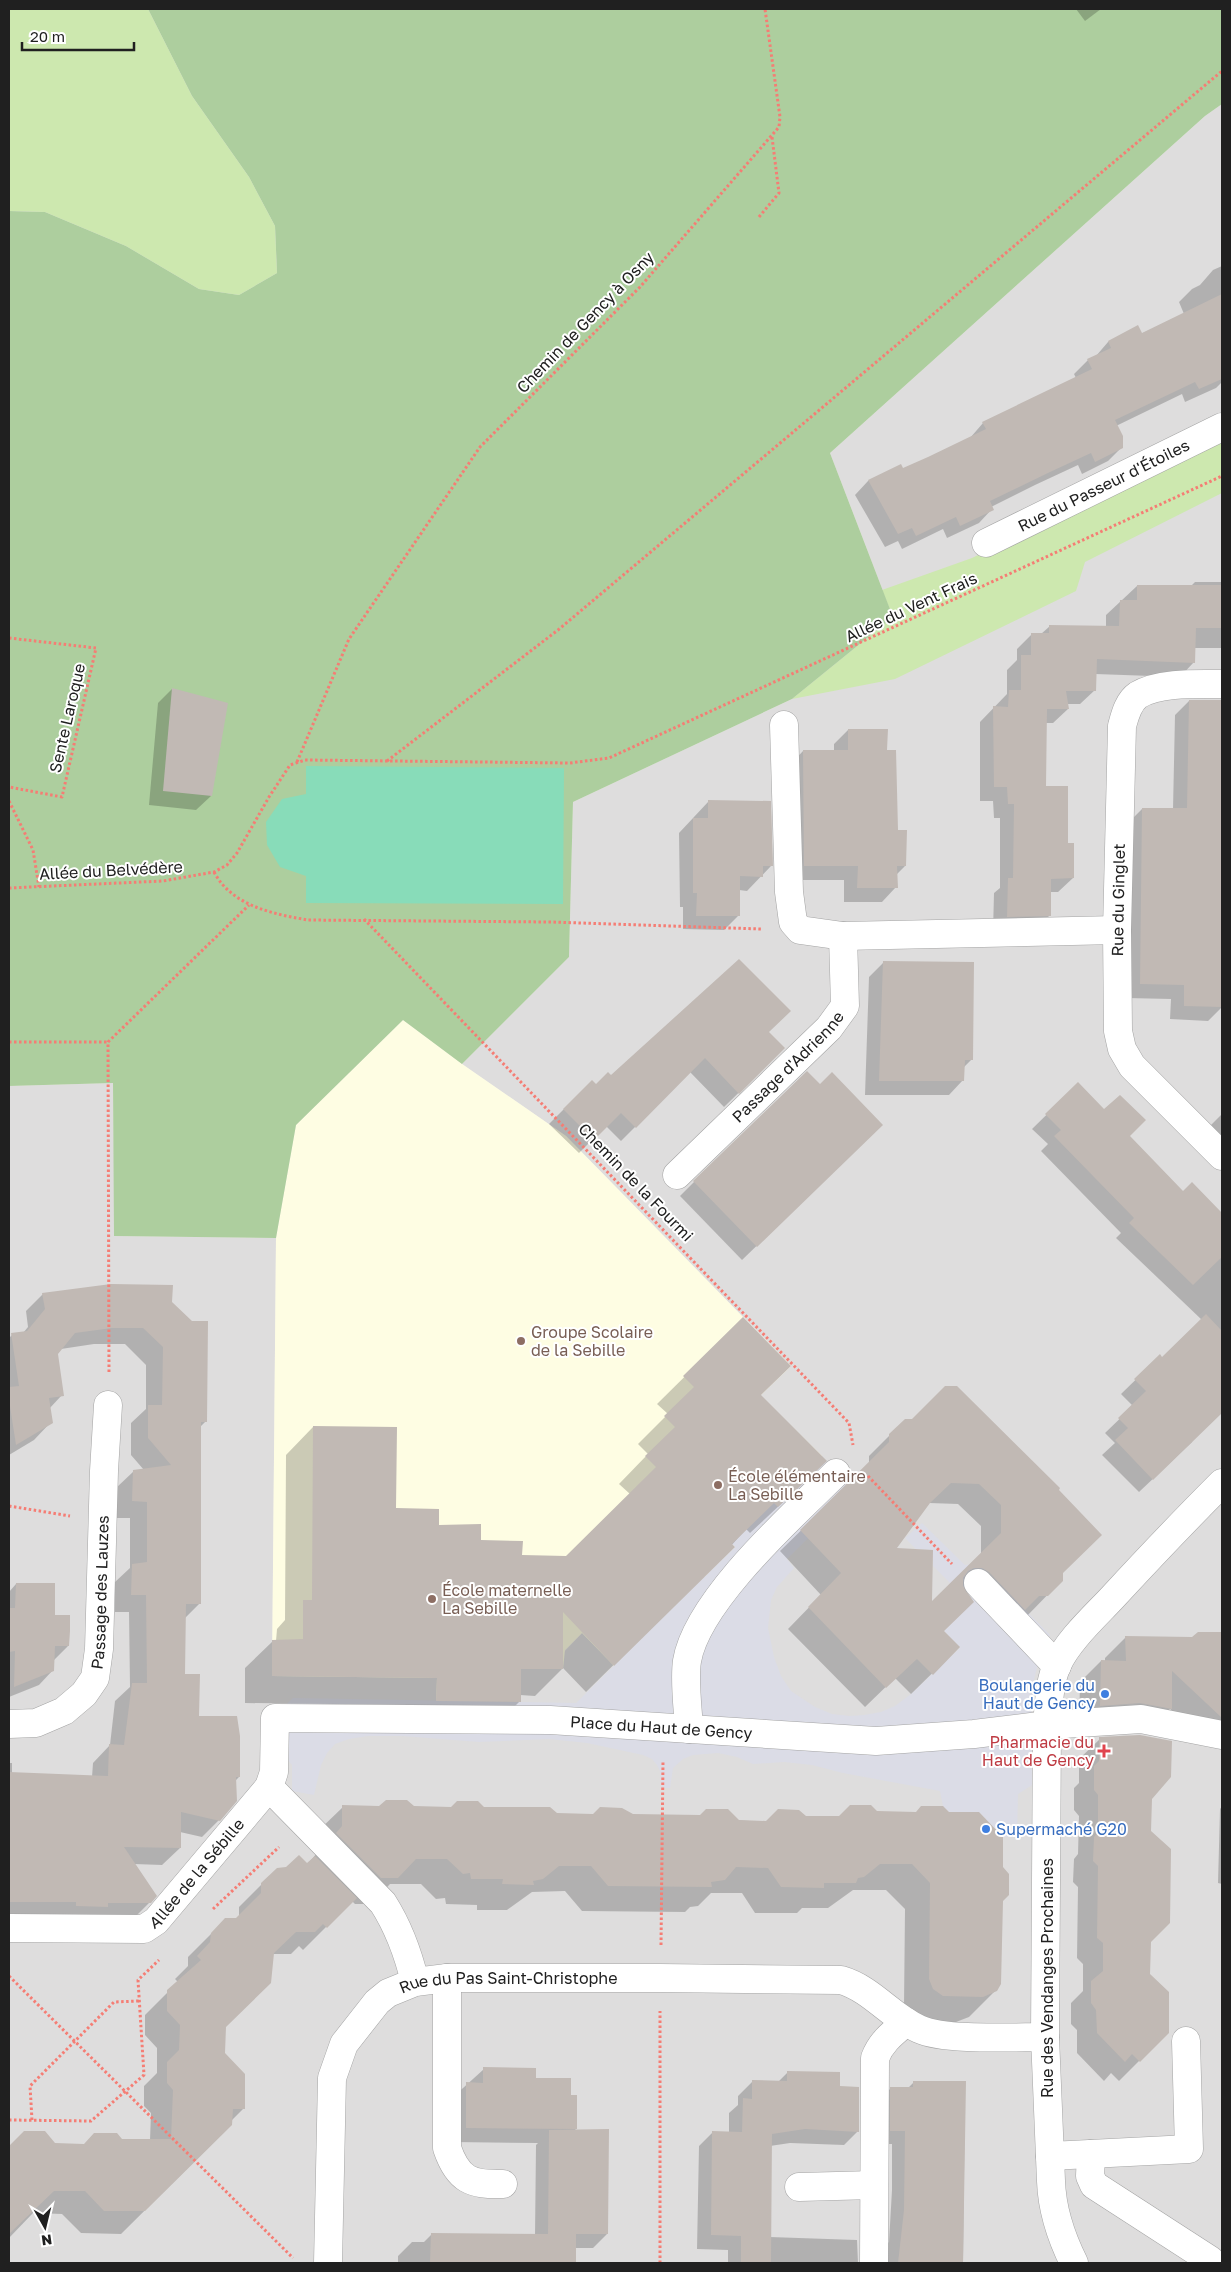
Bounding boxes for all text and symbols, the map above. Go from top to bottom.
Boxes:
scale bar [22,20,135,52]
text: 20 m [30,27,65,45]
street label: Chemin de Gency à Osny [512,247,658,397]
street label: Rue du Passeur d'Étoiles [1014,435,1193,536]
street label: Allée du Vent Frais [842,568,980,646]
street label: Sente Laroque [45,661,89,775]
street label: Rue du Ginglet [1107,843,1129,957]
street label: Allée du Belvédère [39,856,183,884]
street label: Passage d'Adrienne [728,1007,848,1127]
street label: Chemin de la Fourmi [574,1119,698,1245]
place label: Groupe Scolaire de la Sebille [531,1322,653,1360]
marker: Groupe Scolaire de la Sebille [515,1335,527,1347]
place label: École élémentaire La Sebille [728,1466,866,1504]
marker: École élémentaire La Sebille [712,1479,724,1491]
street label: Passage des Lauzes [86,1515,113,1671]
place label: École maternelle La Sebille [442,1580,572,1618]
marker: École maternelle La Sebille [426,1593,438,1605]
place label: Boulangerie du Haut de Gency [979,1675,1095,1713]
marker: Boulangerie du Haut de Gency [1099,1688,1111,1700]
street label: Place du Haut de Gency [570,1711,753,1743]
place label: Pharmacie du Haut de Gency [982,1732,1094,1770]
marker: Pharmacie du Haut de Gency [1098,1745,1110,1757]
street label: Allée de la Sébille [145,1814,248,1933]
place label: Supermaché G20 [996,1819,1127,1839]
marker: Supermaché G20 [980,1823,992,1835]
street label: Rue des Vendanges Prochaines [1037,1858,1057,2098]
street label: Rue du Pas Saint-Christophe [396,1968,617,1997]
north arrow [20,2202,70,2252]
text: N [40,2231,53,2250]

